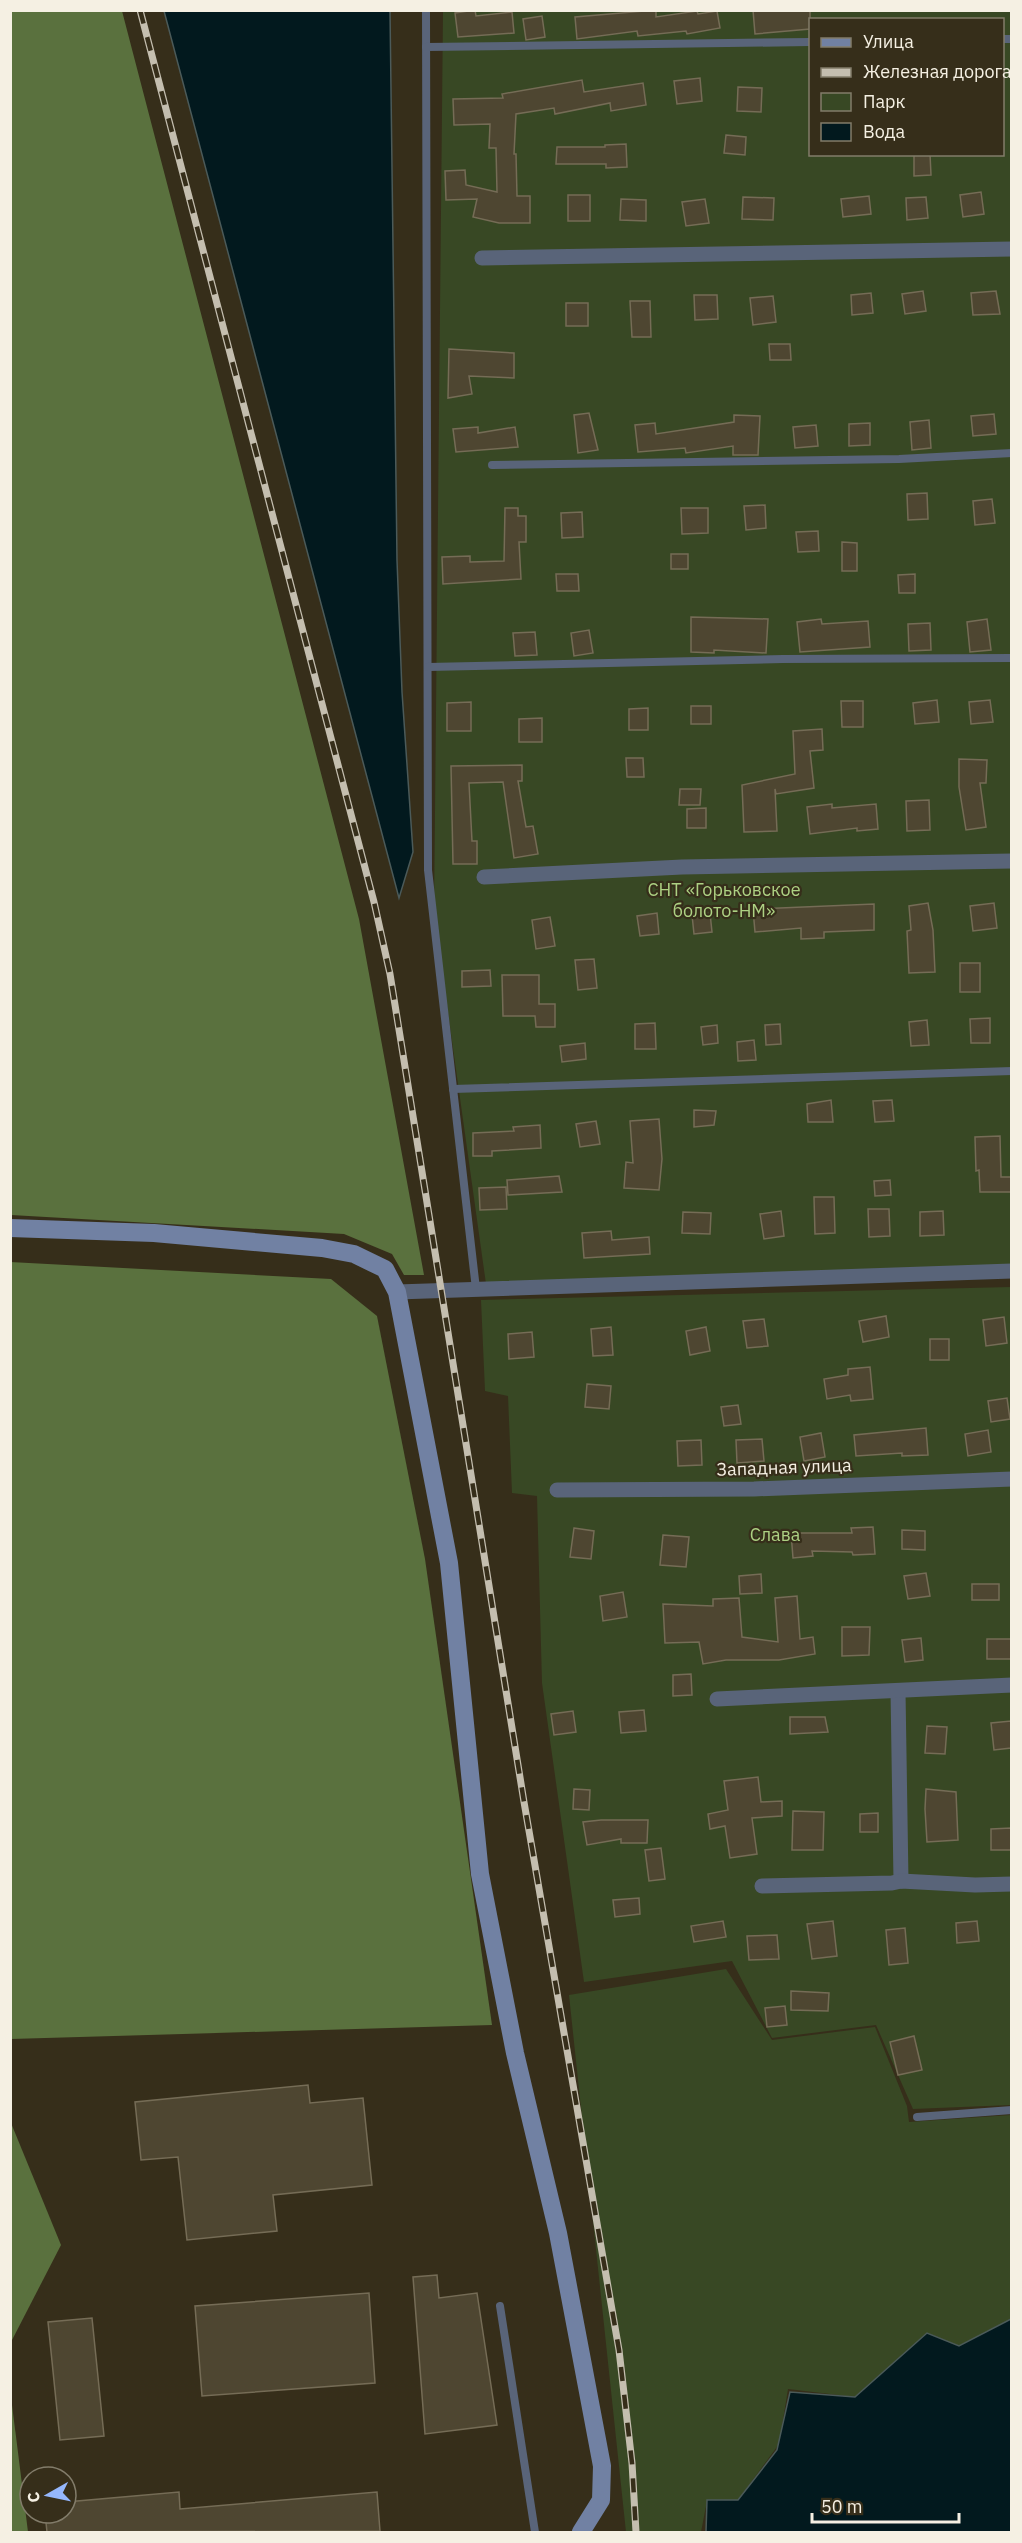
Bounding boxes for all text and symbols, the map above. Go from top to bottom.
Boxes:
legend [809,18,1004,156]
text: Улица [863,30,914,53]
text: Железная дорога [863,60,1012,83]
text: Парк [863,90,906,113]
text: Вода [863,120,906,143]
park label: СНТ «Горьковское болото-НМ» [647,878,801,922]
street label: Западная улица [716,1453,852,1481]
park label: Слава [750,1523,801,1546]
north arrow [18,2465,78,2525]
scale bar [812,2486,959,2524]
text: С [22,2491,44,2504]
text: 50 m [821,2495,863,2518]

